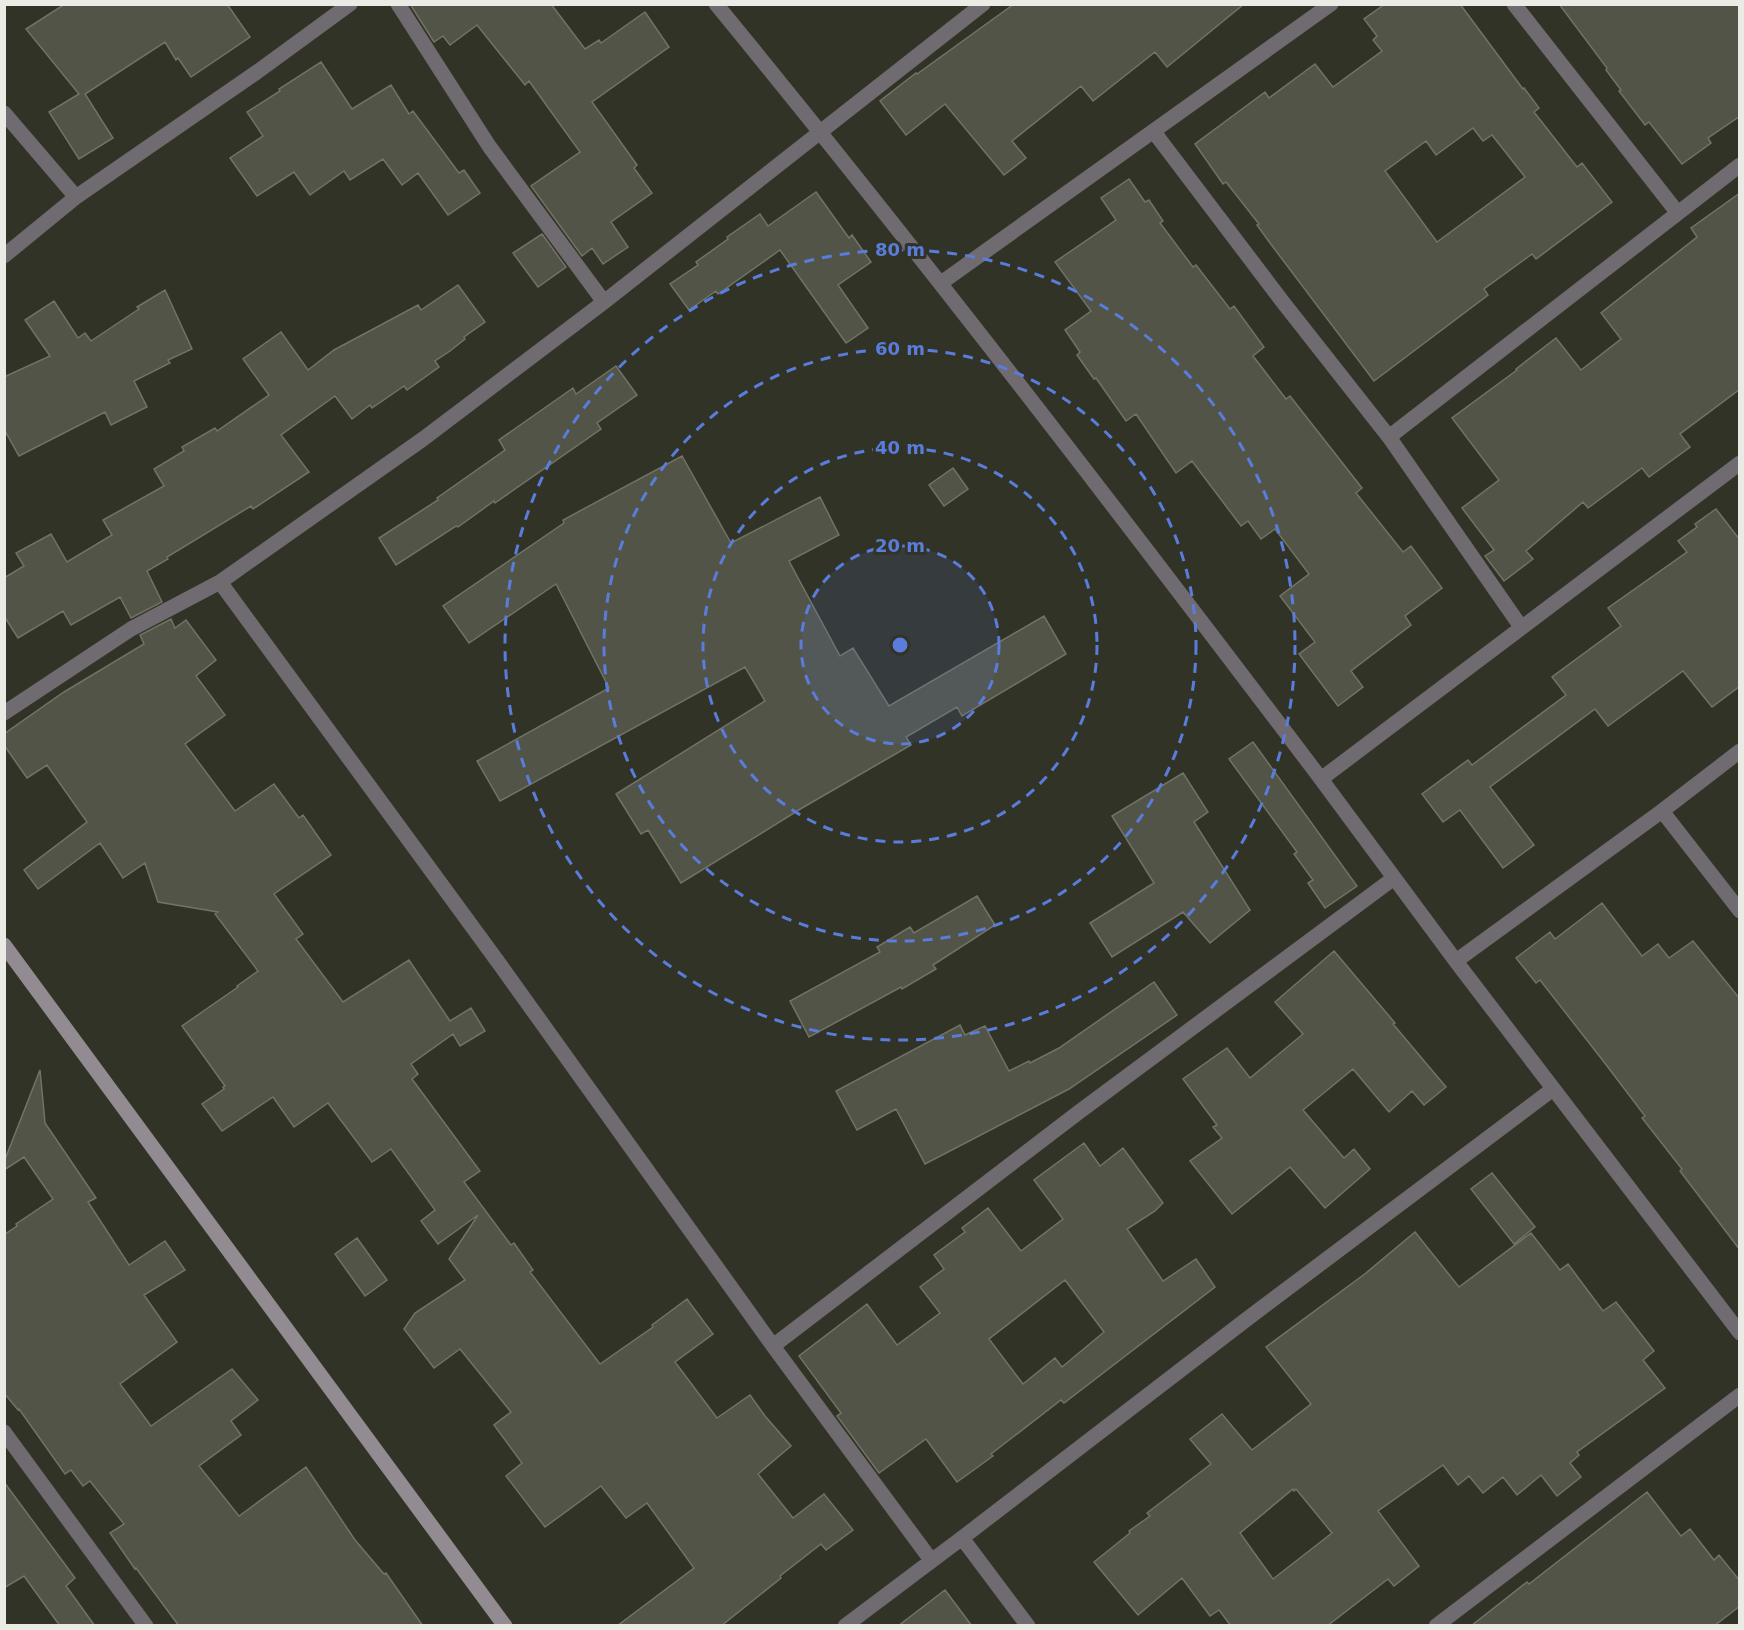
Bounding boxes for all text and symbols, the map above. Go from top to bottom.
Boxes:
text: 80 m [875,239,925,260]
text: 60 m [875,338,925,359]
text: 40 m [875,437,925,458]
text: 20 m [875,535,925,556]
centre of rings [890,635,910,655]

